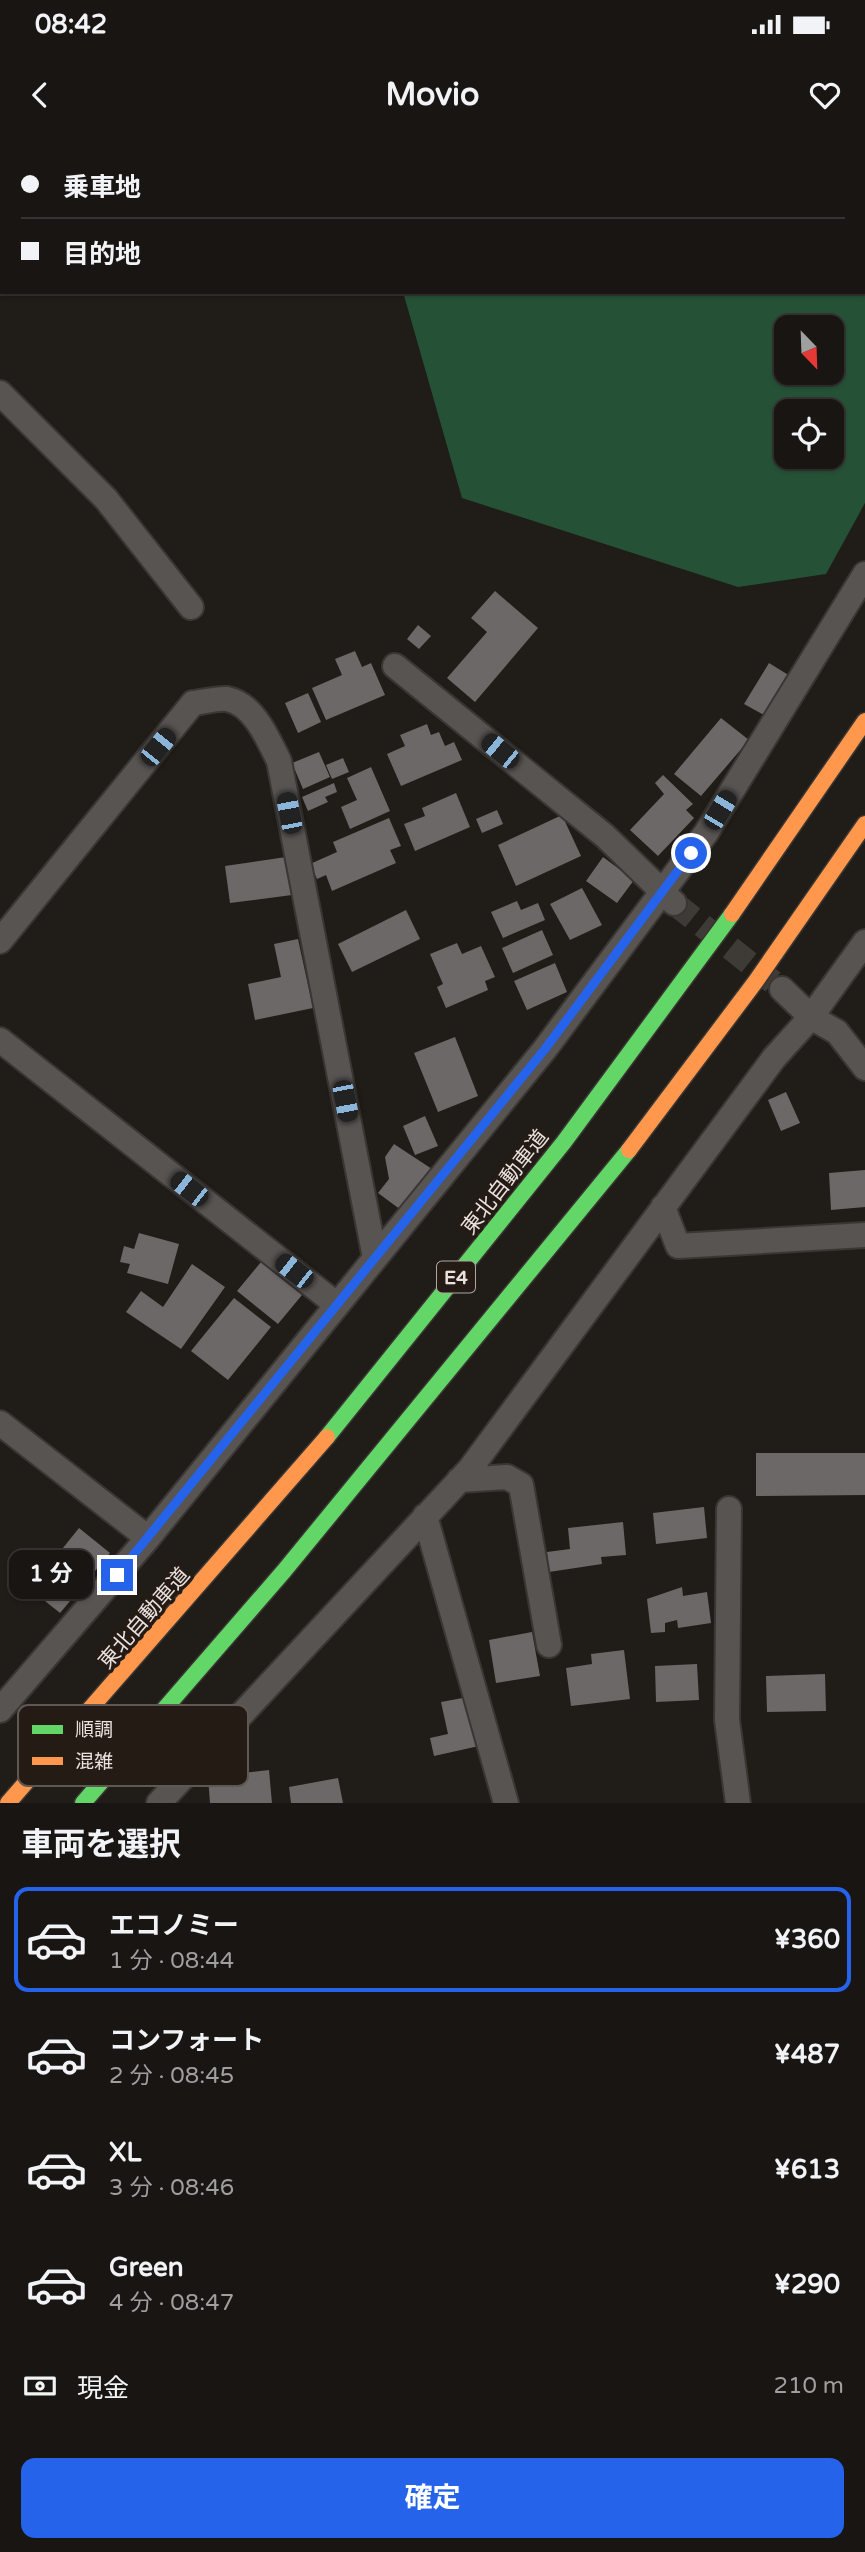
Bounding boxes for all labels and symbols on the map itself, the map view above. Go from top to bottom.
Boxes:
north arrow [774,315,844,385]
car [137,724,180,770]
car [478,730,523,772]
car [701,787,740,833]
car [275,790,304,836]
route start [675,837,707,869]
car [331,1078,360,1124]
street label: 東北自動車道 [457,1125,554,1240]
car [166,1168,213,1210]
car [271,1250,318,1292]
road number: E4 [437,1261,475,1292]
callout: 1 分 [9,1550,92,1600]
route end [101,1559,133,1591]
street label: 東北自動車道 [94,1563,195,1674]
legend [18,1705,248,1786]
text: 順調 [75,1719,113,1741]
text: 混雑 [75,1751,113,1773]

